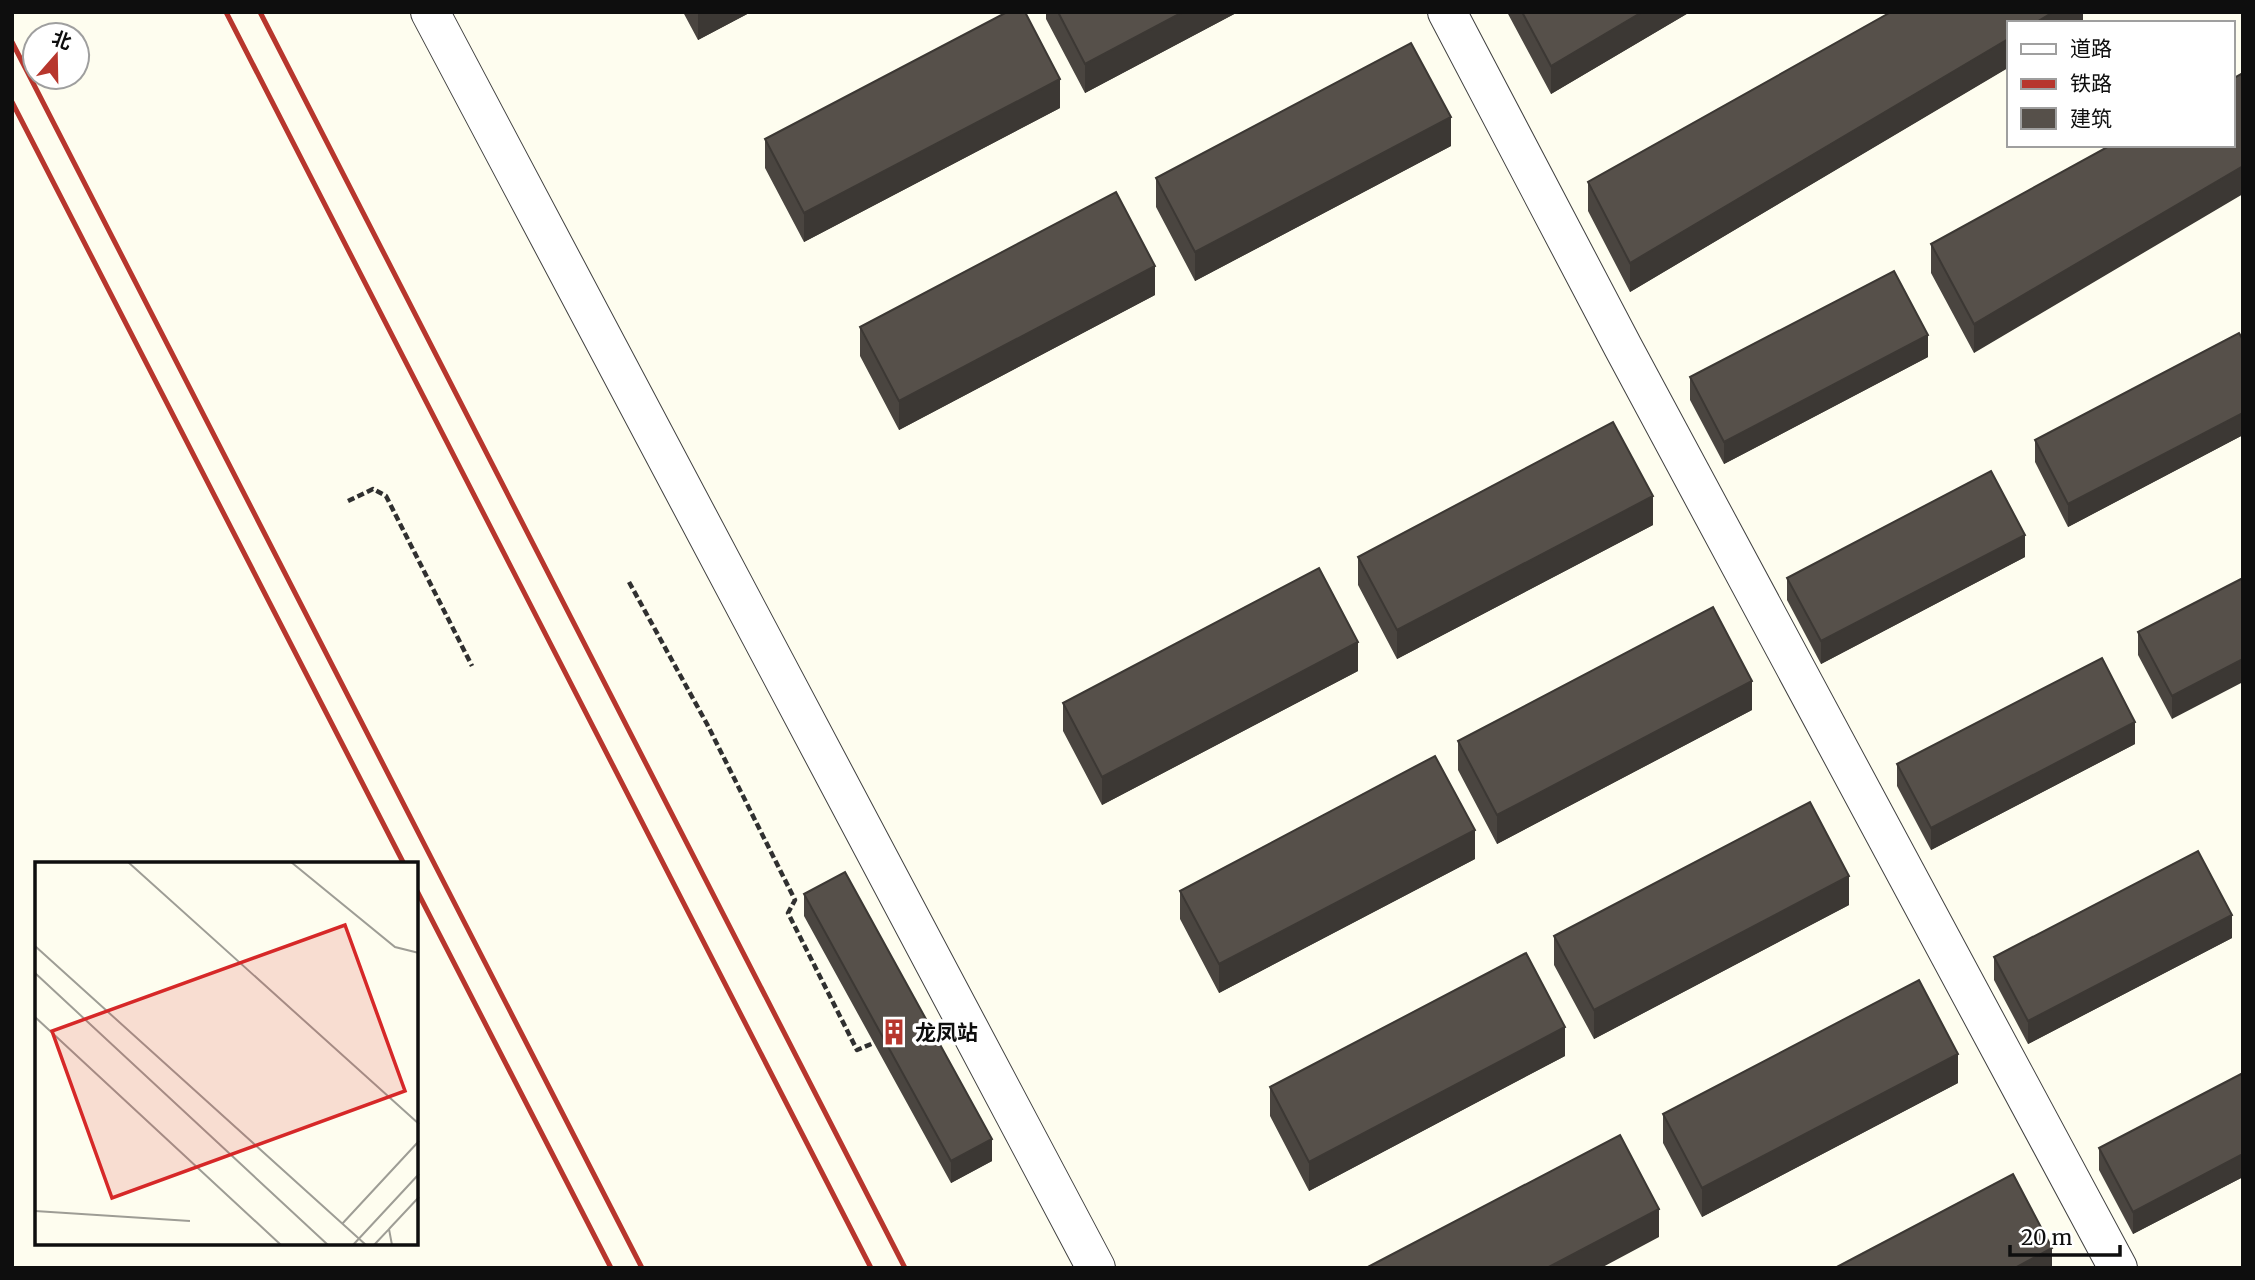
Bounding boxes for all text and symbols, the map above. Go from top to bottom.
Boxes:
north arrow [21,21,91,91]
legend [2007,21,2234,147]
text: 北 [49,25,75,55]
text: 道路 [2070,35,2112,62]
text: 铁路 [2070,70,2112,97]
text: 建筑 [2070,105,2112,132]
inset map [35,862,418,1245]
building icon: 龙凤站 [879,1017,909,1047]
place label: 龙凤站 [915,1019,978,1046]
scale bar [2010,1214,2120,1258]
text: 20 m [2021,1224,2073,1251]

